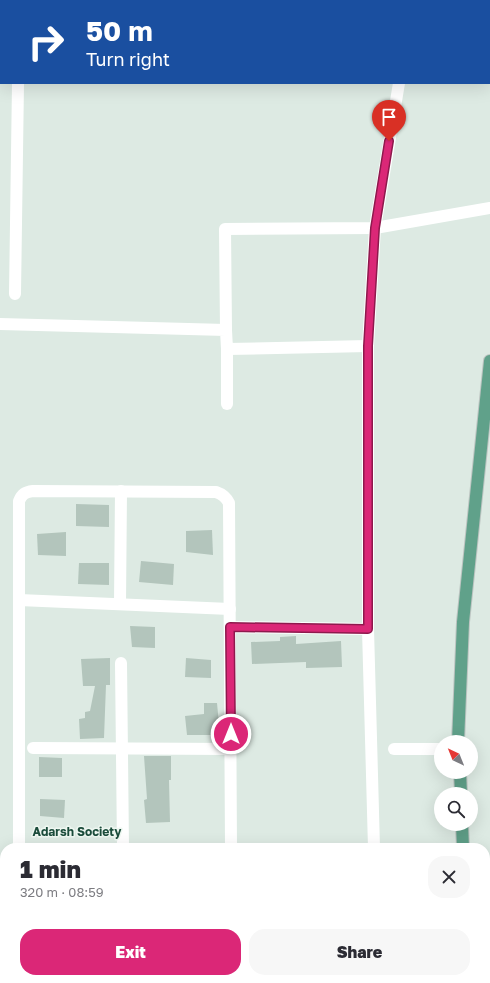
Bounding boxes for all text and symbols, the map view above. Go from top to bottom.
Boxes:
text: 50 m [86,14,153,47]
icon: right [20,16,72,68]
text: Turn right [86,48,170,70]
pin [372,100,406,141]
icon: arrive [378,106,400,128]
position arrow [210,713,252,755]
north arrow [434,735,478,779]
map controls [434,735,478,831]
button: search [434,787,478,831]
district label: Adarsh Society [33,824,122,839]
text: 1 min [20,854,81,883]
button: close [428,856,470,898]
text: 320 m · 08:59 [20,884,104,900]
button: Exit [20,929,241,975]
button: Share [249,929,470,975]

